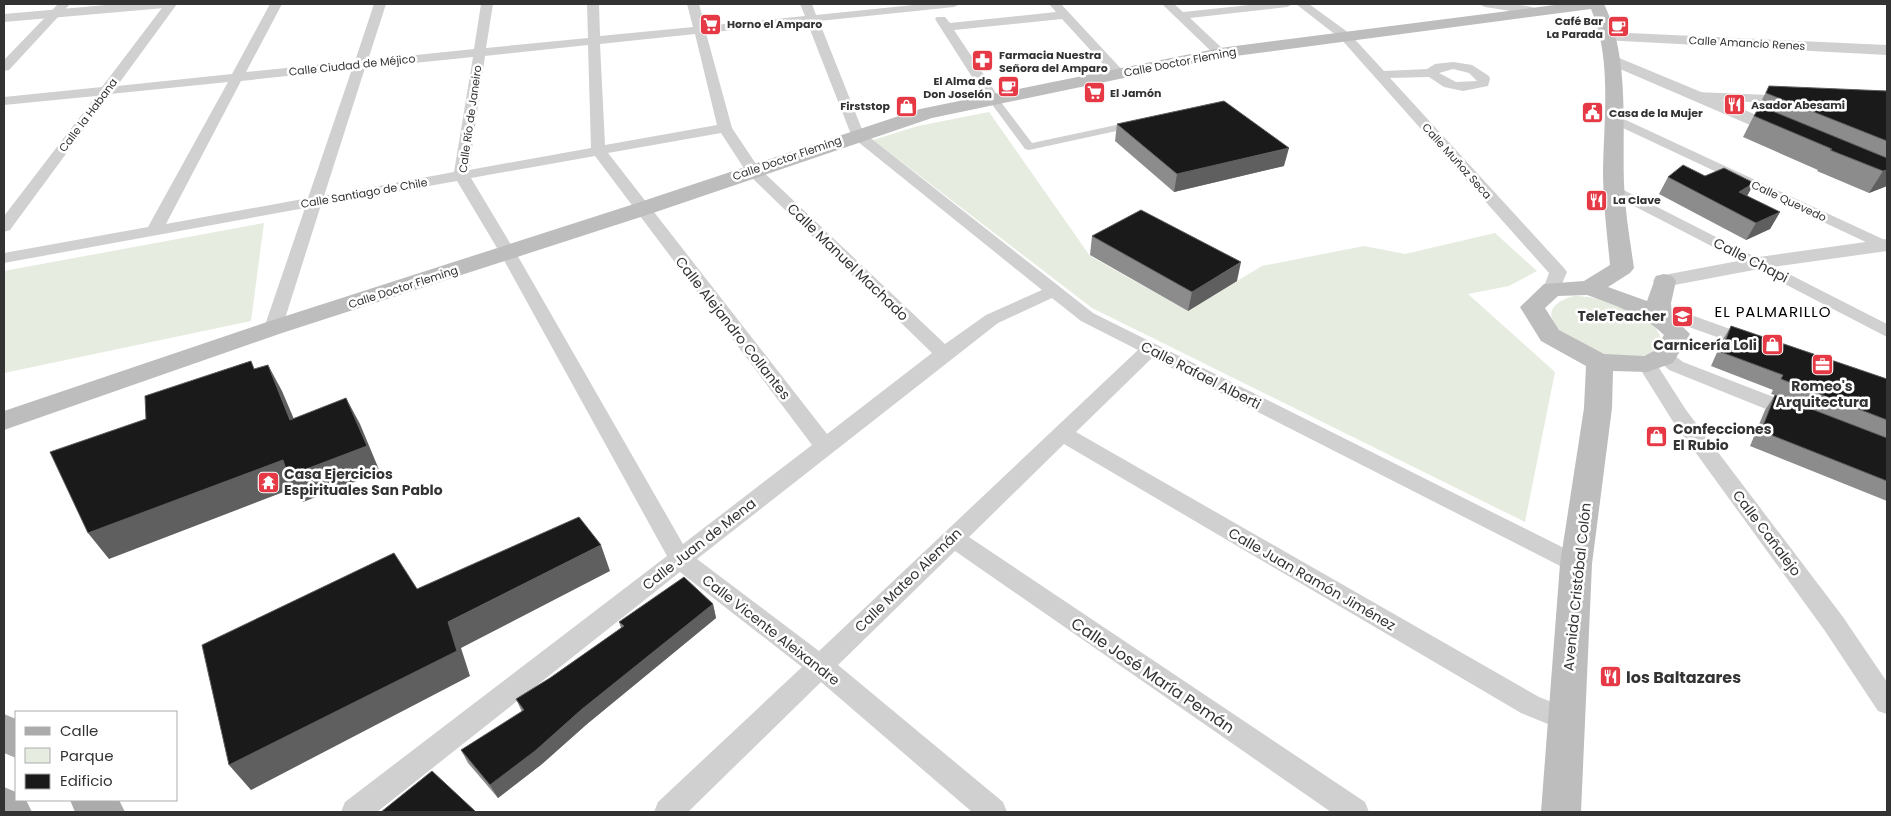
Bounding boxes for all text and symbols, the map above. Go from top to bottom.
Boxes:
supermarket icon: Horno el Amparo [699,12,723,36]
place label: Café Bar La Parada [1547,13,1603,42]
cafe icon: Café Bar La Parada [1607,15,1631,39]
place label: Horno el Amparo [727,16,822,32]
street label: Calle Amancio Renes [1688,32,1806,54]
street label: Calle Doctor Fleming [1122,43,1238,81]
place label: Farmacia Nuestra Señora del Amparo [999,47,1108,76]
pharmacy icon: Farmacia Nuestra Señora del Amparo [971,49,995,73]
street label: Calle Ciudad de Méjico [288,50,416,80]
street label: Calle Río de Janeiro [455,64,485,174]
place label: El Alma de Don Joselón [923,73,992,102]
street label: Calle la Habana [55,75,121,155]
cafe icon: El Alma de Don Joselón [996,75,1020,99]
supermarket icon: El Jamón [1082,81,1106,105]
place label: El Jamón [1110,85,1161,101]
restaurant icon: Asador Abesami [1723,93,1747,117]
shop icon: Firststop [894,94,918,118]
place label: Asador Abesami [1751,97,1845,113]
place label: Firststop [840,98,891,114]
public building icon: Casa de la Mujer [1581,101,1605,125]
place label: Casa de la Mujer [1609,105,1703,121]
street label: Calle Muñoz Seca [1419,120,1495,202]
street label: Calle Doctor Fleming [730,132,844,184]
street label: Calle Santiago de Chile [299,174,429,212]
street label: Calle Quevedo [1749,177,1829,225]
restaurant icon: La Clave [1585,188,1609,212]
place label: La Clave [1613,192,1661,208]
street label: Calle Manuel Machado [783,199,913,325]
street label: Calle Chapi [1710,233,1792,287]
street label: Calle Alejandro Collantes [671,252,795,404]
street label: Calle Doctor Fleming [346,262,460,312]
district label: EL PALMARILLO [1714,301,1832,322]
school or university icon: TeleTeacher [1670,304,1694,328]
place label: TeleTeacher [1577,306,1666,326]
shop icon: Carnicería Loli [1761,333,1785,357]
place label: Carnicería Loli [1653,335,1757,355]
street label: Calle Rafael Alberti [1138,336,1264,414]
office icon: Romeo's Arquitectura [1810,352,1834,376]
place label: Romeo's Arquitectura [1776,376,1868,412]
place label: Confecciones El Rubio [1673,419,1772,455]
shop icon: Confecciones El Rubio [1645,425,1669,449]
place label: Casa Ejercicios Espirituales San Pablo [284,464,443,500]
temple icon: Casa Ejercicios Espirituales San Pablo [256,470,280,494]
street label: Calle Cañalejo [1728,486,1806,580]
street label: Calle Juan de Mena [638,493,760,595]
street label: Avenida Cristóbal Colón [1558,502,1596,672]
street label: Calle Mateo Alemán [850,523,966,637]
street label: Calle Juan Ramón Jiménez [1225,523,1399,635]
street label: Calle Vicente Aleixandre [698,570,844,690]
street label: Calle José María Pemán [1066,612,1239,739]
restaurant icon: los Baltazares [1598,665,1622,689]
place label: los Baltazares [1626,666,1741,689]
legend [15,711,178,801]
text: Calle [60,720,98,741]
text: Parque [60,745,113,766]
text: Edificio [60,770,113,791]

